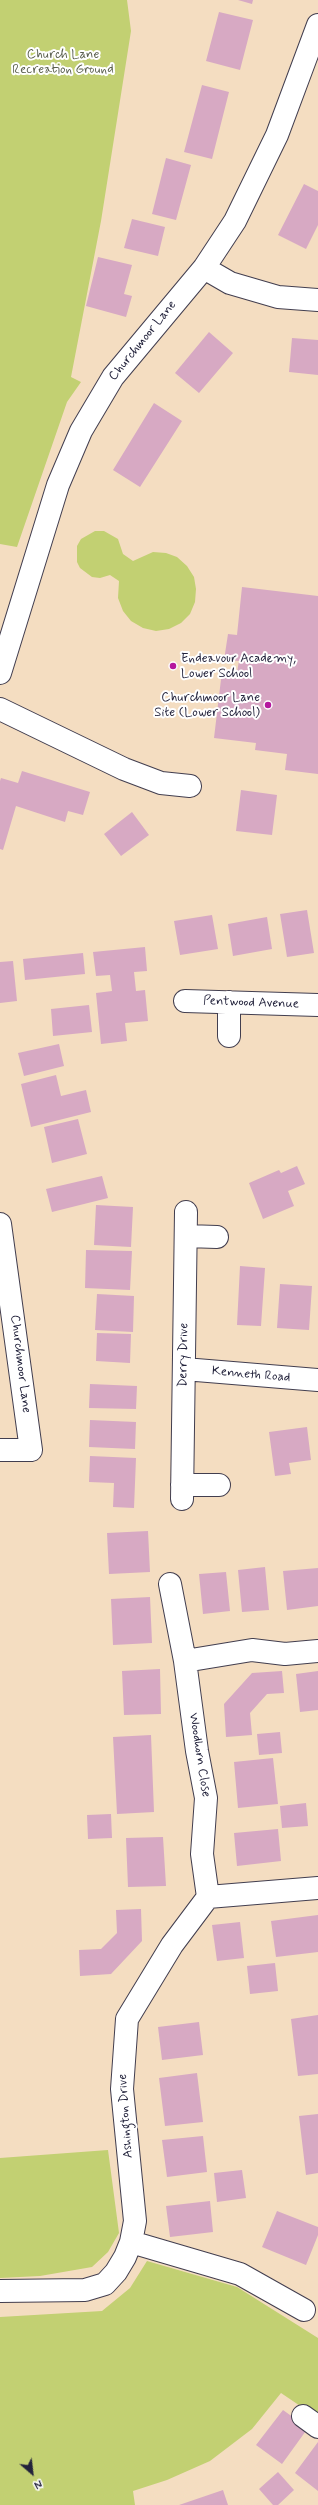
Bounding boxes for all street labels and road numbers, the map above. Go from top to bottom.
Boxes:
street label: Churchmoor Lane [106,298,180,384]
street label: Pentwood Avenue [203,994,299,1012]
street label: Churchmoor Lane [6,1314,34,1414]
street label: Derry Drive [176,1323,192,1387]
street label: Kenneth Road [211,1364,291,1386]
street label: Woodhorn Close [185,1712,213,1798]
street label: Ashington Drive [115,2073,137,2159]

